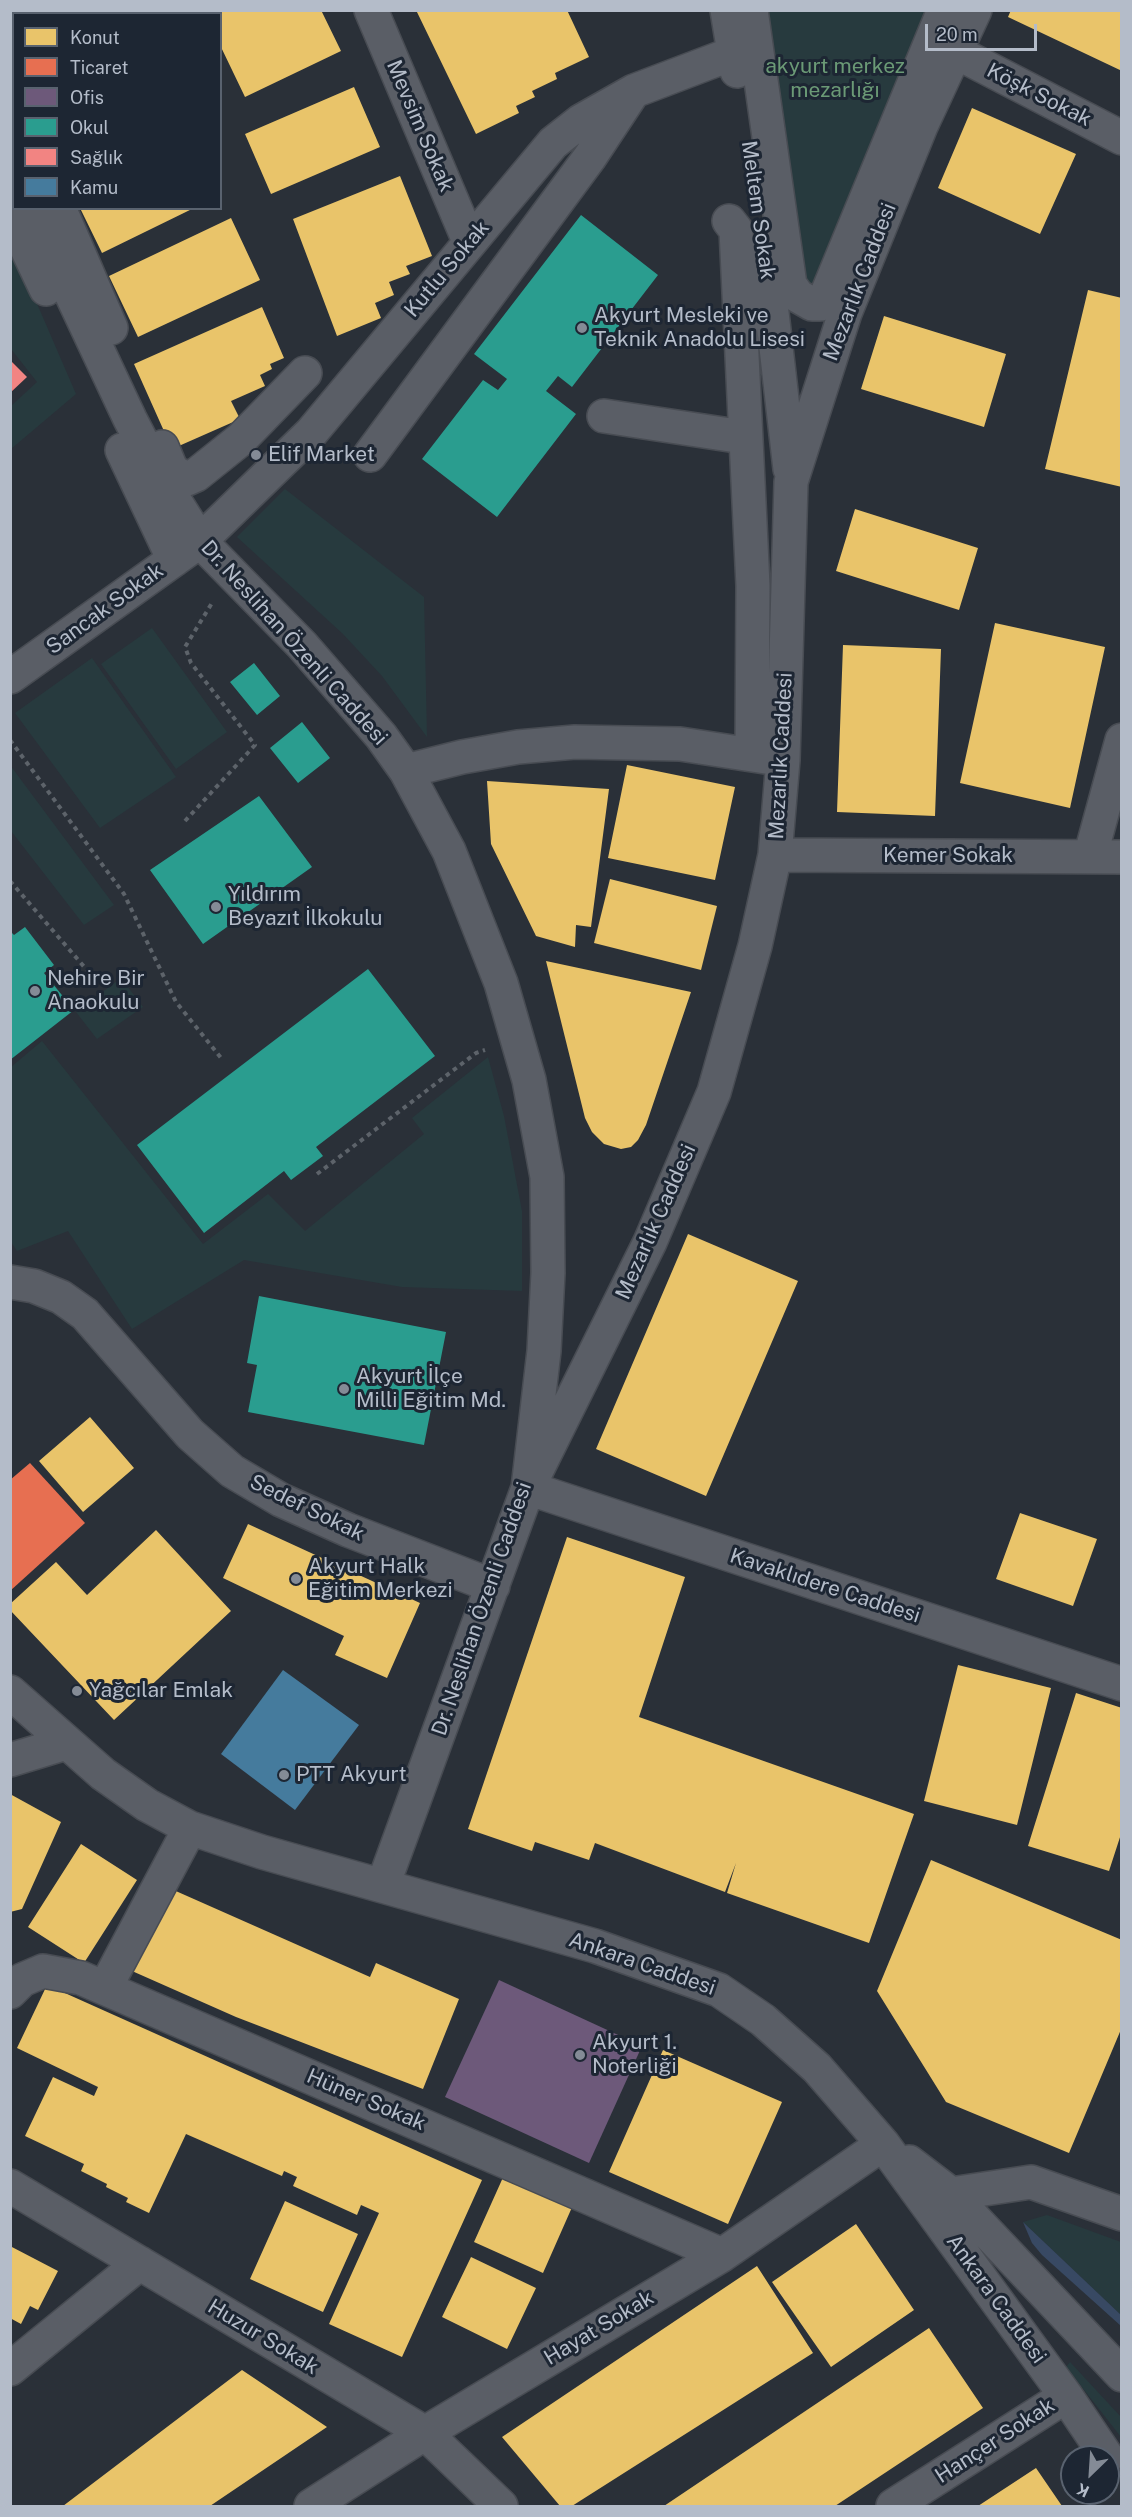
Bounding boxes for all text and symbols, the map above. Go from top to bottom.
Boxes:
legend [12,12,222,210]
scale bar [928,12,1040,50]
text: 20 m [936,24,978,45]
text: Konut [70,27,120,48]
park label: akyurt merkez mezarlığı [765,54,905,104]
street label: Mevsim Sokak [381,56,459,196]
text: Ticaret [70,57,128,78]
street label: Köşk Sokak [983,58,1095,132]
text: Ofis [70,87,104,108]
text: Okul [70,117,109,138]
street label: Meltem Sokak [736,139,780,281]
text: Sağlık [70,147,123,168]
text: Kamu [70,177,118,198]
street label: Mezarlık Caddesi [818,199,902,365]
street label: Kutlu Sokak [399,216,495,322]
place label: Akyurt Mesleki ve Teknik Anadolu Lisesi [594,303,805,353]
marker: Akyurt Mesleki ve Teknik Anadolu Lisesi [575,321,589,335]
place label: Elif Market [268,442,375,468]
marker: Elif Market [249,448,263,462]
street label: Dr. Neslihan Özenli Caddesi [196,536,392,750]
street label: Sancak Sokak [42,558,168,660]
street label: Mezarlık Caddesi [764,672,798,840]
street label: Kemer Sokak [883,843,1013,869]
place label: Yıldırım Beyazıt İlkokulu [228,882,382,932]
marker: Yıldırım Beyazıt İlkokulu [209,900,223,914]
place label: Nehire Bir Anaokulu [47,966,145,1016]
marker: Nehire Bir Anaokulu [28,984,42,998]
street label: Mezarlık Caddesi [611,1141,701,1303]
place label: Akyurt İlçe Milli Eğitim Md. [356,1364,506,1414]
marker: Akyurt İlçe Milli Eğitim Md. [337,1382,351,1396]
street label: Sedef Sokak [246,1469,368,1547]
street label: Dr. Neslihan Özenli Caddesi [427,1479,537,1739]
street label: Kavaklıdere Caddesi [727,1543,923,1629]
place label: Akyurt Halk Eğitim Merkezi [308,1554,453,1604]
marker: Akyurt Halk Eğitim Merkezi [289,1572,303,1586]
place label: Yağcılar Emlak [89,1678,233,1704]
marker: Yağcılar Emlak [70,1684,84,1698]
place label: PTT Akyurt [296,1762,407,1788]
marker: PTT Akyurt [277,1768,291,1782]
street label: Ankara Caddesi [565,1927,719,2001]
place label: Akyurt 1. Noterliği [592,2030,677,2080]
marker: Akyurt 1. Noterliği [573,2048,587,2062]
street label: Hüner Sokak [303,2064,429,2136]
street label: Ankara Caddesi [941,2230,1051,2368]
street label: Hayat Sokak [540,2285,658,2371]
street label: Huzur Sokak [203,2294,323,2380]
street label: Hançer Sokak [931,2393,1059,2489]
north arrow [1060,2445,1120,2505]
text: K [1074,2479,1092,2501]

